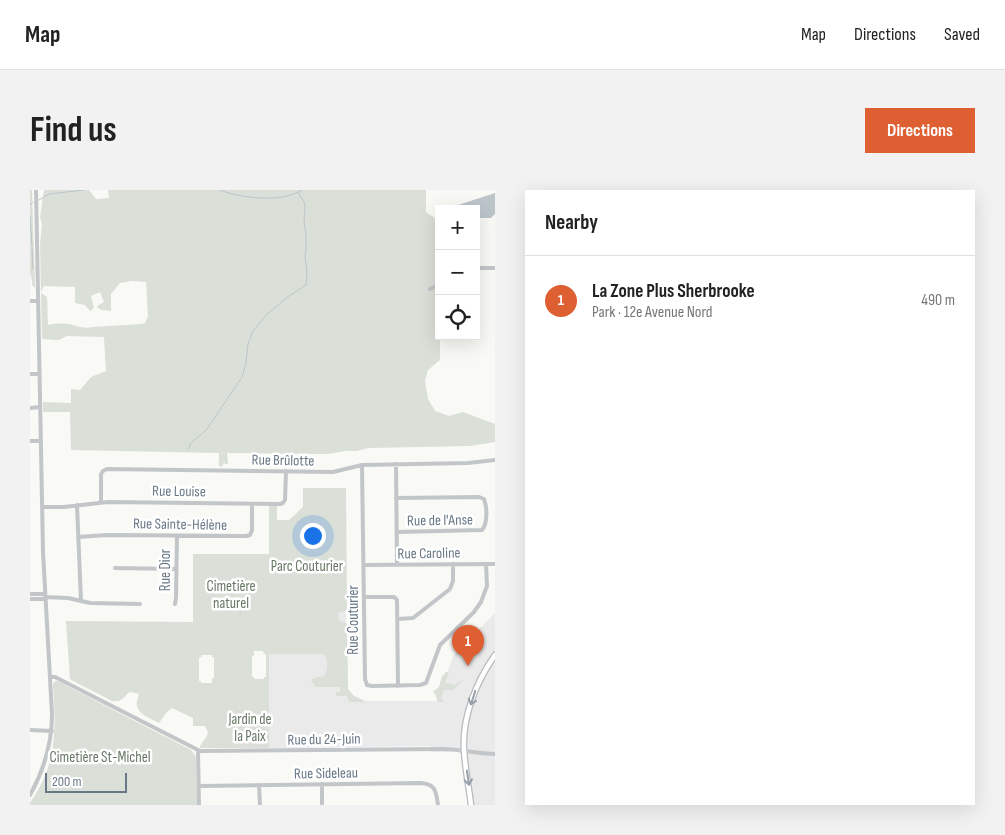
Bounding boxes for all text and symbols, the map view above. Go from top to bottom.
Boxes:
text: Map [25,20,60,49]
text: Map [801,24,826,45]
text: Directions [854,24,916,45]
text: Saved [944,24,980,45]
button: Directions [865,108,975,153]
text: Find us [30,109,117,152]
map controls [435,205,480,340]
button: + [435,205,480,250]
text: Nearby [545,210,598,235]
button: − [435,250,480,295]
text: La Zone Plus Sherbrooke [592,280,755,303]
text: 1 [558,291,564,310]
text: 490 m [921,291,955,310]
button: locate [435,295,480,340]
text: Park · 12e Avenue Nord [592,303,712,322]
street label: Rue Brûlotte [251,450,315,471]
street label: Rue Louise [152,482,206,501]
street label: Rue de l'Anse [407,510,473,531]
street label: Rue Sainte-Hélène [133,514,227,535]
your location [300,523,326,549]
street label: Rue Caroline [397,543,461,564]
street label: Rue Dior [156,548,175,591]
park label: Parc Couturier [271,557,344,576]
park label: Cimetière naturel [206,577,256,613]
street label: Rue Couturier [344,585,363,655]
pin: 1 [452,625,484,666]
one-way arrow [468,690,477,705]
park label: Jardin de la Paix [227,710,272,746]
street label: Rue du 24-Juin [287,729,361,750]
park label: Cimetière St-Michel [50,748,151,767]
street label: Rue Sideleau [294,763,358,784]
scale bar [45,770,128,793]
one-way arrow [463,770,473,786]
text: 200 m [52,773,81,790]

